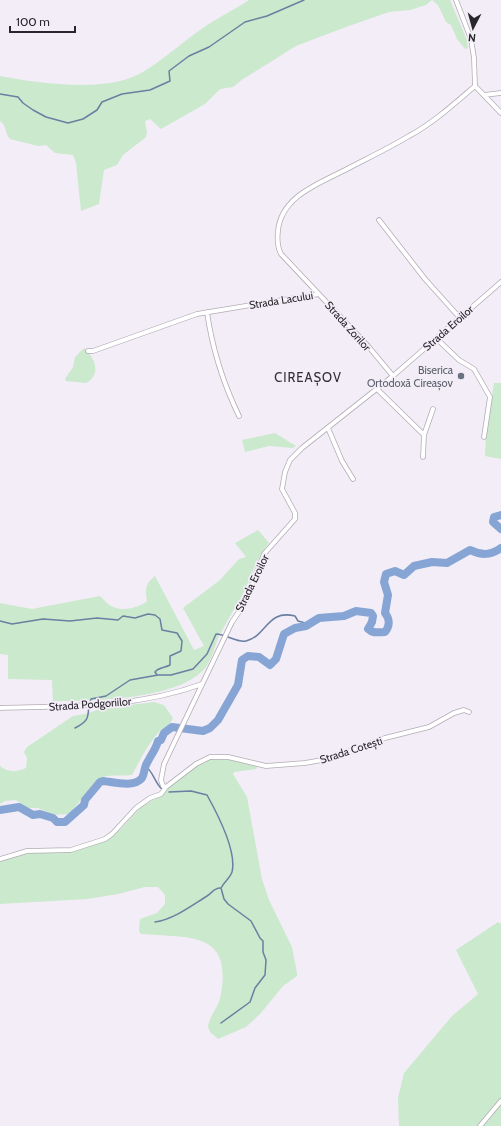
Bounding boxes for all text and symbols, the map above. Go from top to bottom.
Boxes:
scale bar [10,8,75,34]
north arrow [453,8,493,48]
text: 100 m [16,14,50,29]
text: N [467,31,477,45]
street label: Strada Lacului [248,288,314,312]
street label: Strada Zorilor [322,298,374,354]
street label: Strada Eroilor [420,302,476,354]
place label: Biserica Ortodoxă Cireașov [367,363,454,391]
district label: CIREAȘOV [274,369,342,386]
marker: Biserica Ortodoxă Cireașov [456,371,466,381]
street label: Strada Eroilor [232,551,272,614]
street label: Strada Podgoriilor [48,694,132,714]
street label: Strada Cotești [318,733,384,768]

